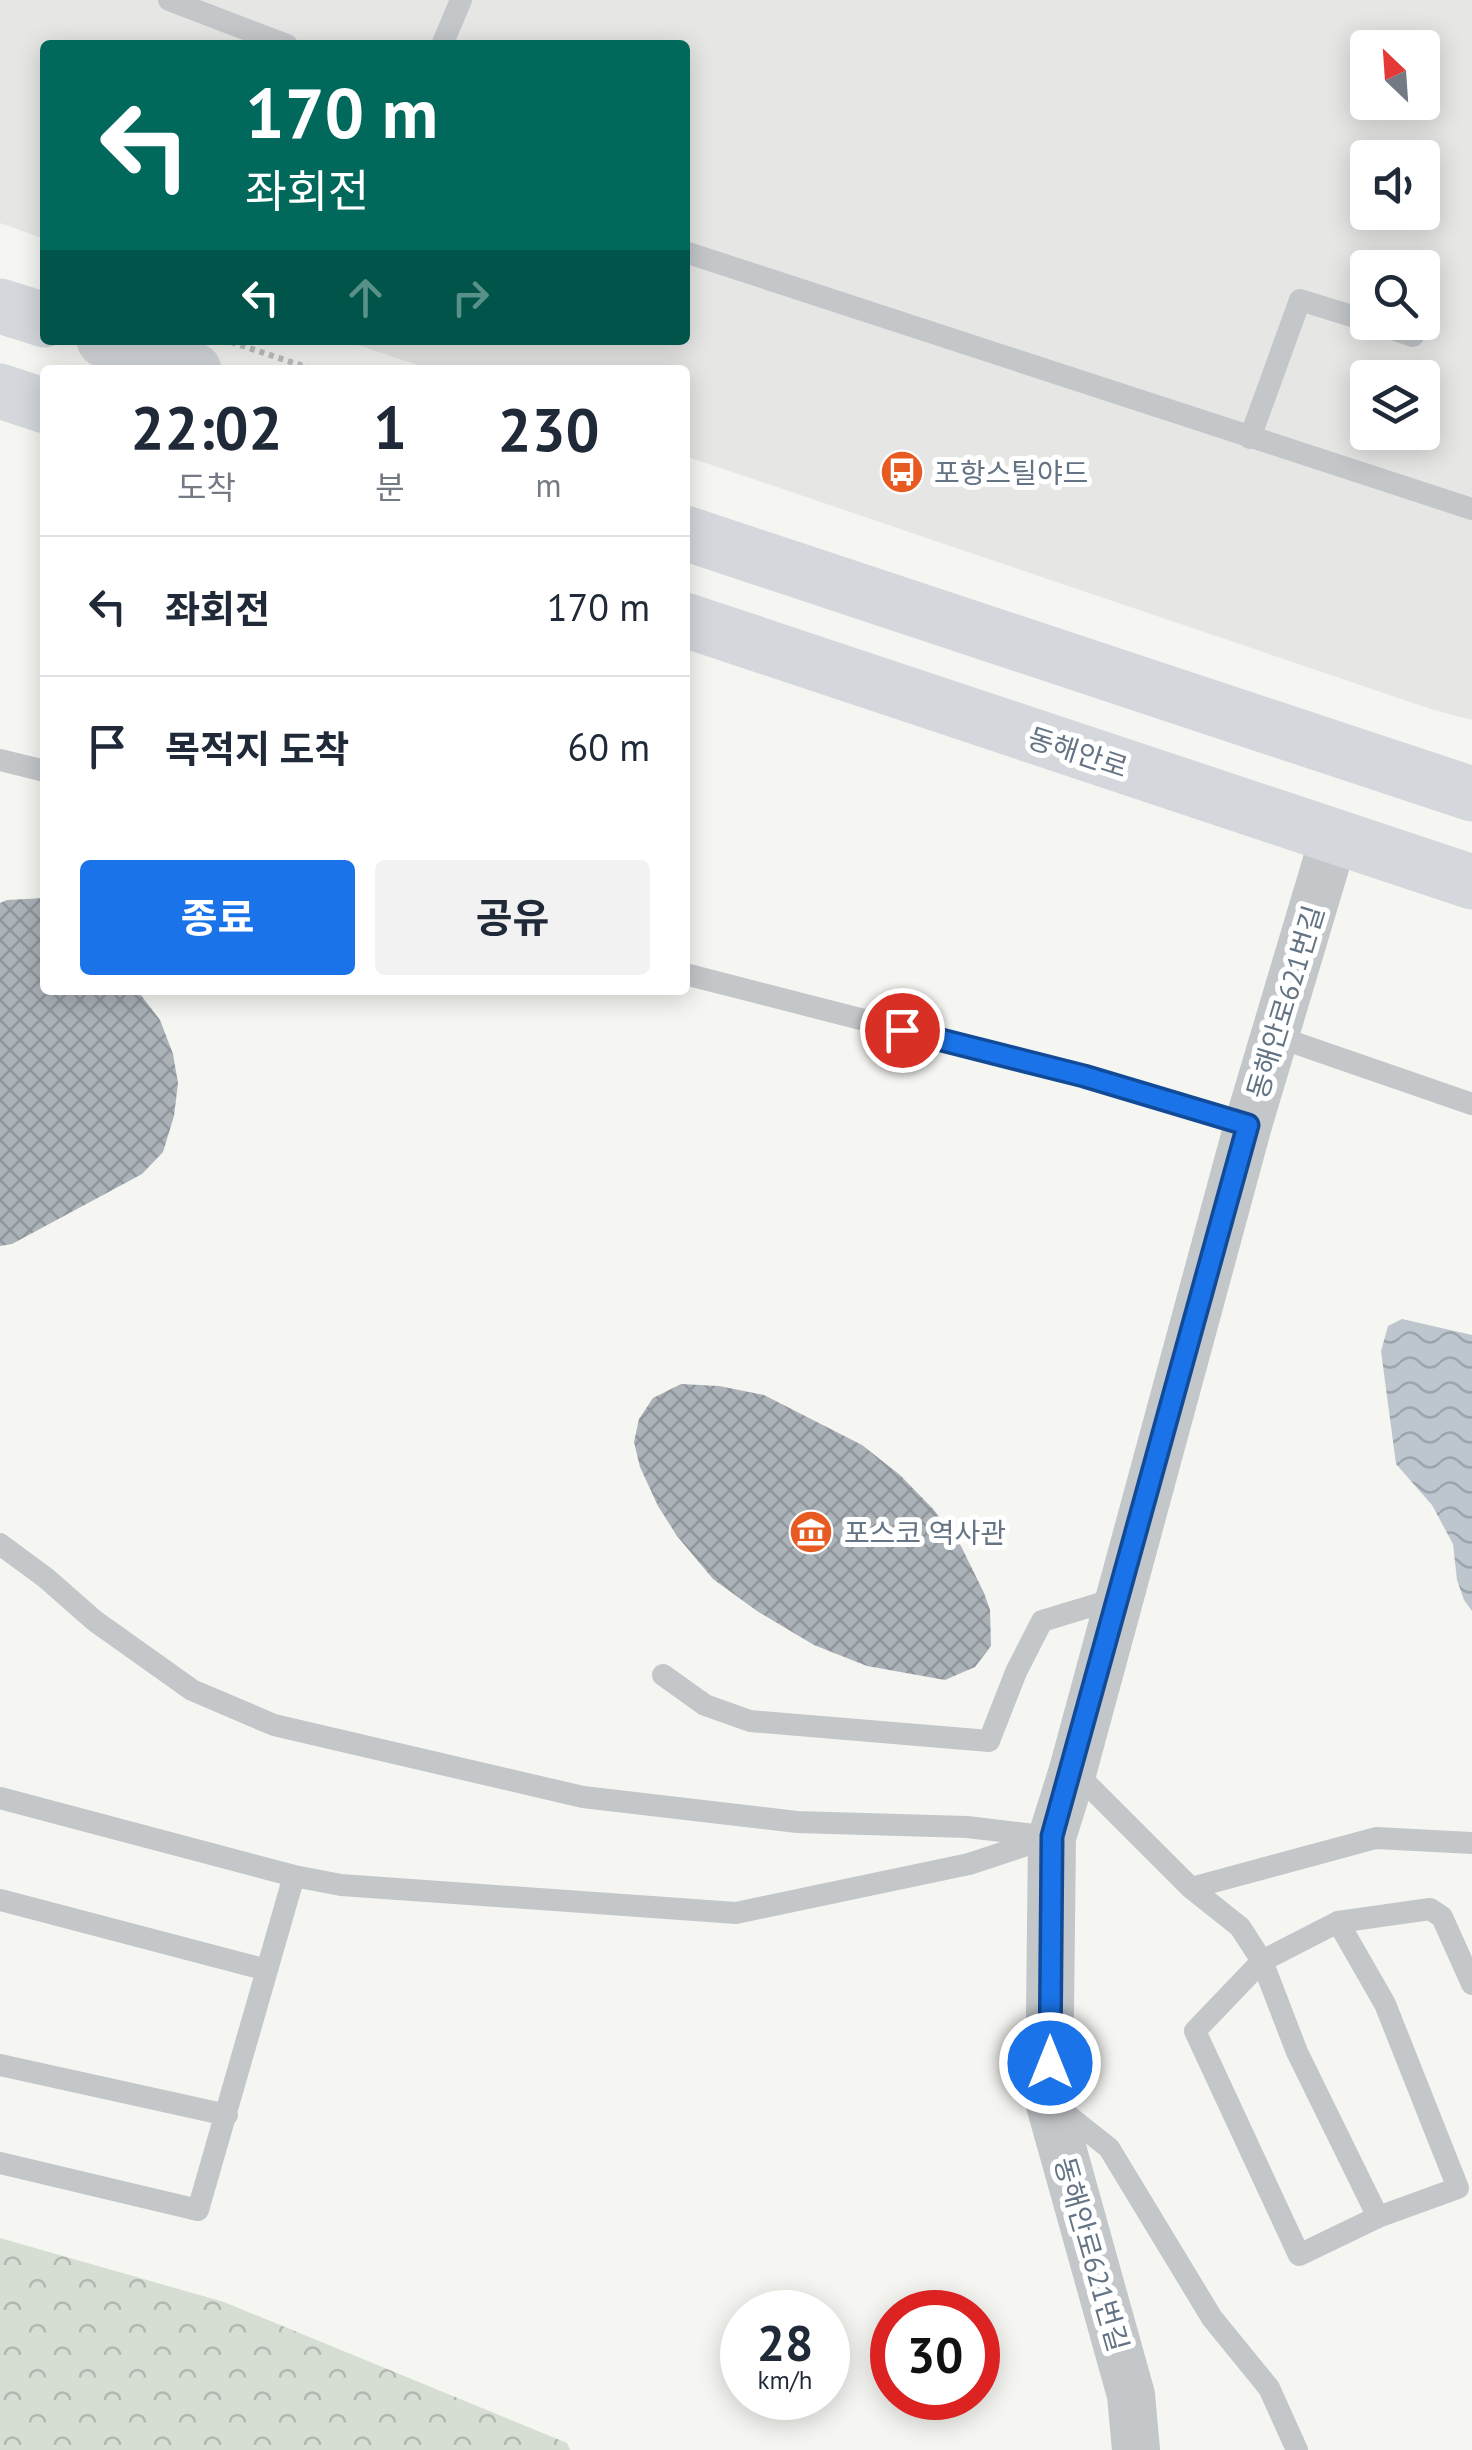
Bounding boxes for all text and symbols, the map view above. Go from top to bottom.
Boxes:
north arrow [1350,30,1440,120]
map controls [1350,30,1440,450]
text: 170 m [245,67,438,157]
icon: left [80,80,210,210]
button: sound [1350,140,1440,230]
text: 좌회전 [245,161,369,219]
button: search [1350,250,1440,340]
icon: left [233,270,288,325]
icon: ahead [338,270,393,325]
icon: right [443,270,498,325]
button: layers [1350,360,1440,450]
text: 22:02 [130,388,283,466]
text: 1 [373,388,407,466]
text: 230 [497,390,600,468]
bus stop icon: 포항스틸야드 [879,449,925,495]
place label: 포항스틸야드 [934,454,1089,491]
text: m [536,464,562,506]
text: 도착 [177,466,236,508]
text: 분 [375,466,405,508]
icon: left [80,579,135,634]
text: 170 m [547,582,650,631]
text: 좌회전 [165,584,270,633]
street label: 동해안로 [1023,718,1133,786]
icon: arrive [80,719,135,774]
text: 60 m [568,722,650,771]
text: 목적지 도착 [165,724,349,773]
button: 종료 [80,860,355,975]
button: 공유 [375,860,650,975]
street label: 동해안로621번길 [1238,901,1332,1103]
pin [860,988,945,1073]
icon: arrive [875,1003,930,1058]
museum icon: 포스코 역사관 [788,1509,834,1555]
place label: 포스코 역사관 [844,1514,1006,1551]
position arrow [998,2011,1102,2115]
street label: 동해안로621번길 [1047,2153,1137,2355]
speed limit sign: 30 [870,2290,1000,2420]
text: 28 [757,2310,813,2375]
text: km/h [758,2364,812,2396]

